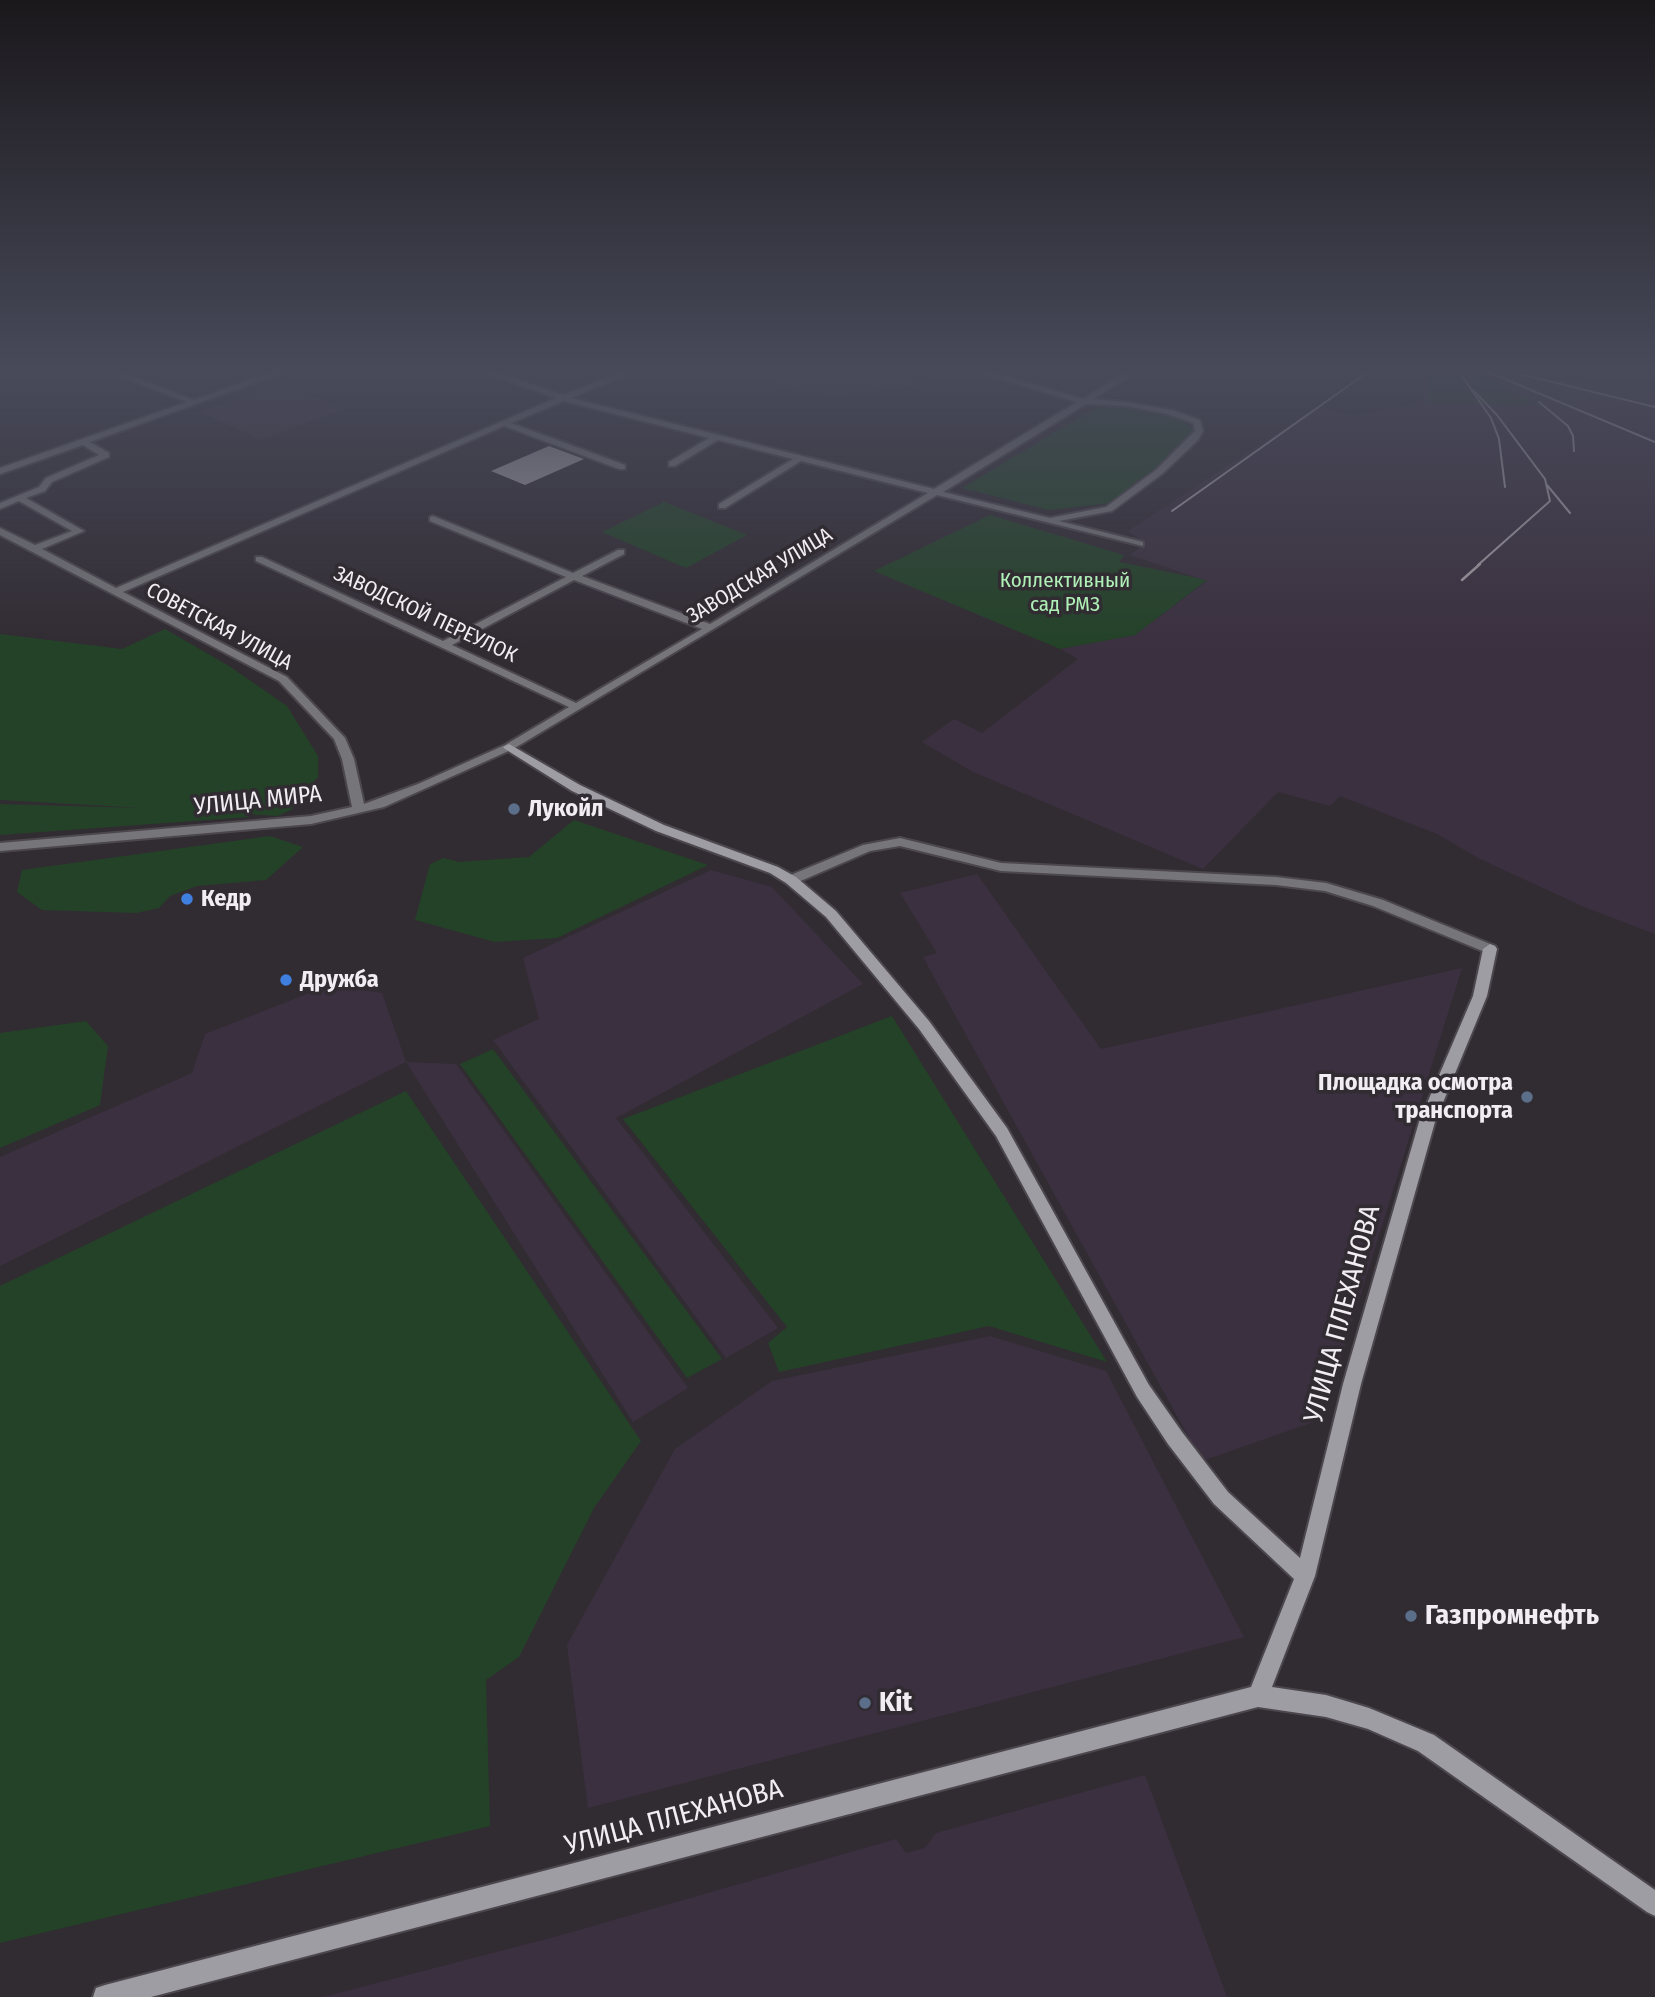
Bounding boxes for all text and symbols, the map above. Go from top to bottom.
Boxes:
street label: ЗАВОДСКАЯ УЛИЦА [683,523,837,629]
street label: ЗАВОДСКОЙ ПЕРЕУЛОК [329,561,521,669]
park label: Коллективный сад РМЗ [1000,568,1130,618]
street label: СОВЕТСКАЯ УЛИЦА [142,578,296,676]
street label: УЛИЦА МИРА [193,780,323,822]
place label: Лукойл [528,795,603,823]
marker: Лукойл [506,801,522,817]
place label: Кедр [201,885,251,913]
marker: Кедр [179,891,195,907]
place label: Дружба [300,966,379,994]
marker: Дружба [278,972,294,988]
place label: Площадка осмотра транспорта [1318,1069,1513,1125]
marker: Площадка осмотра транспорта [1519,1089,1535,1105]
street label: УЛИЦА ПЛЕХАНОВА [1298,1201,1388,1427]
place label: Газпромнефть [1425,1599,1599,1633]
marker: Газпромнефть [1403,1608,1419,1624]
place label: Kit [879,1686,912,1720]
marker: Kit [857,1695,873,1711]
street label: УЛИЦА ПЛЕХАНОВА [561,1773,787,1863]

